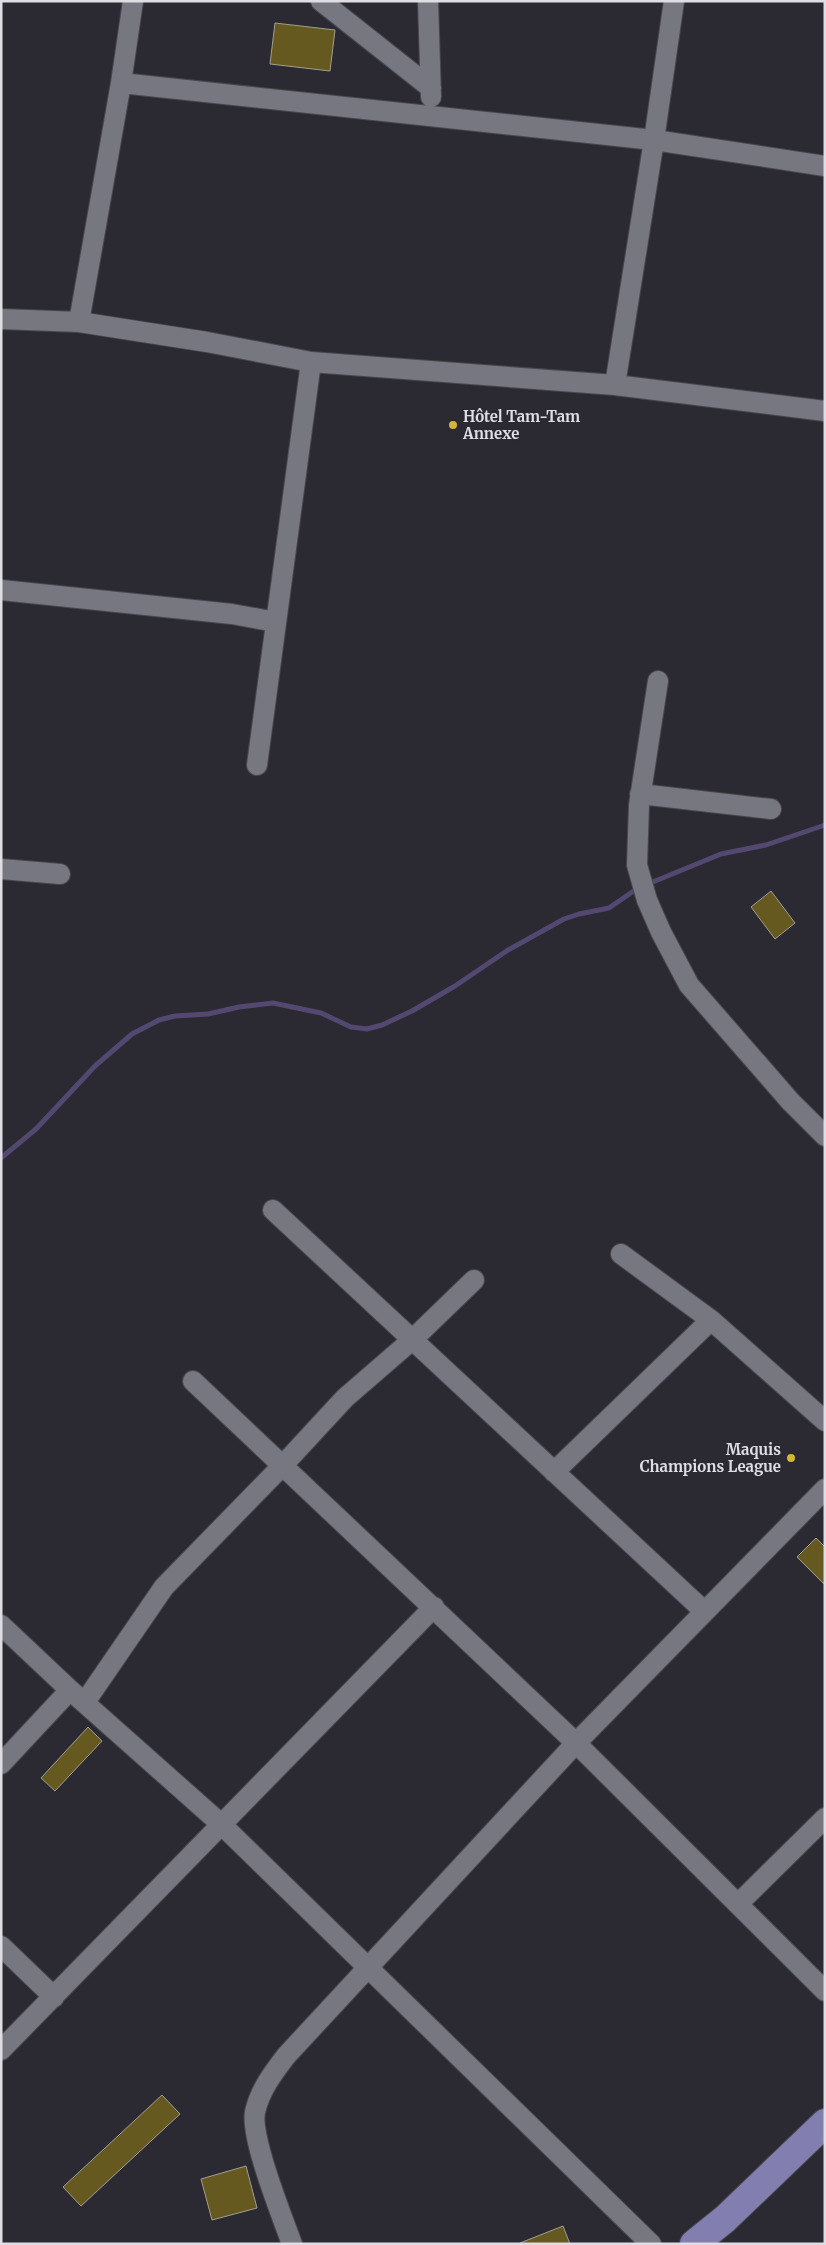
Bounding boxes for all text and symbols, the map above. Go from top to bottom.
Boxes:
place label: Hôtel Tam-Tam Annexe [462,407,580,443]
marker: Hôtel Tam-Tam Annexe [447,419,459,431]
place label: Maquis Champions League [640,1440,781,1476]
marker: Maquis Champions League [785,1452,797,1464]

